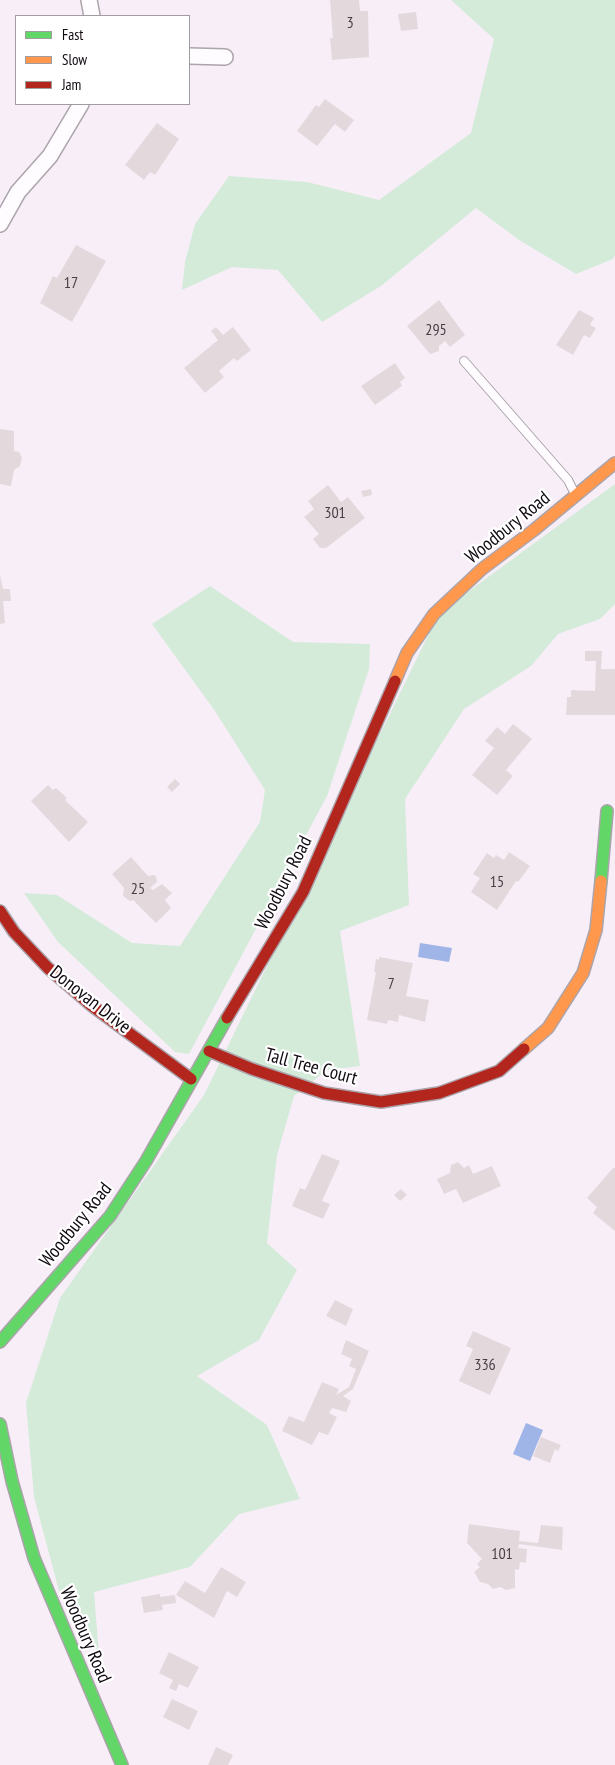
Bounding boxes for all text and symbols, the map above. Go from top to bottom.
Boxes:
house number: 3 [346,13,354,33]
legend [15,15,190,105]
text: Fast [62,25,83,44]
text: Slow [62,50,87,69]
text: Jam [62,75,81,94]
house number: 17 [64,273,78,293]
house number: 295 [425,320,447,340]
street label: Woodbury Road [461,487,555,569]
house number: 301 [324,503,346,523]
street label: Woodbury Road [251,832,317,934]
house number: 15 [490,872,504,892]
house number: 25 [131,879,145,899]
street label: Donovan Drive [45,961,135,1039]
house number: 7 [387,974,395,994]
street label: Tall Tree Court [262,1044,360,1090]
street label: Woodbury Road [35,1178,117,1272]
house number: 336 [474,1355,496,1375]
house number: 101 [491,1544,513,1564]
street label: Woodbury Road [55,1584,115,1686]

